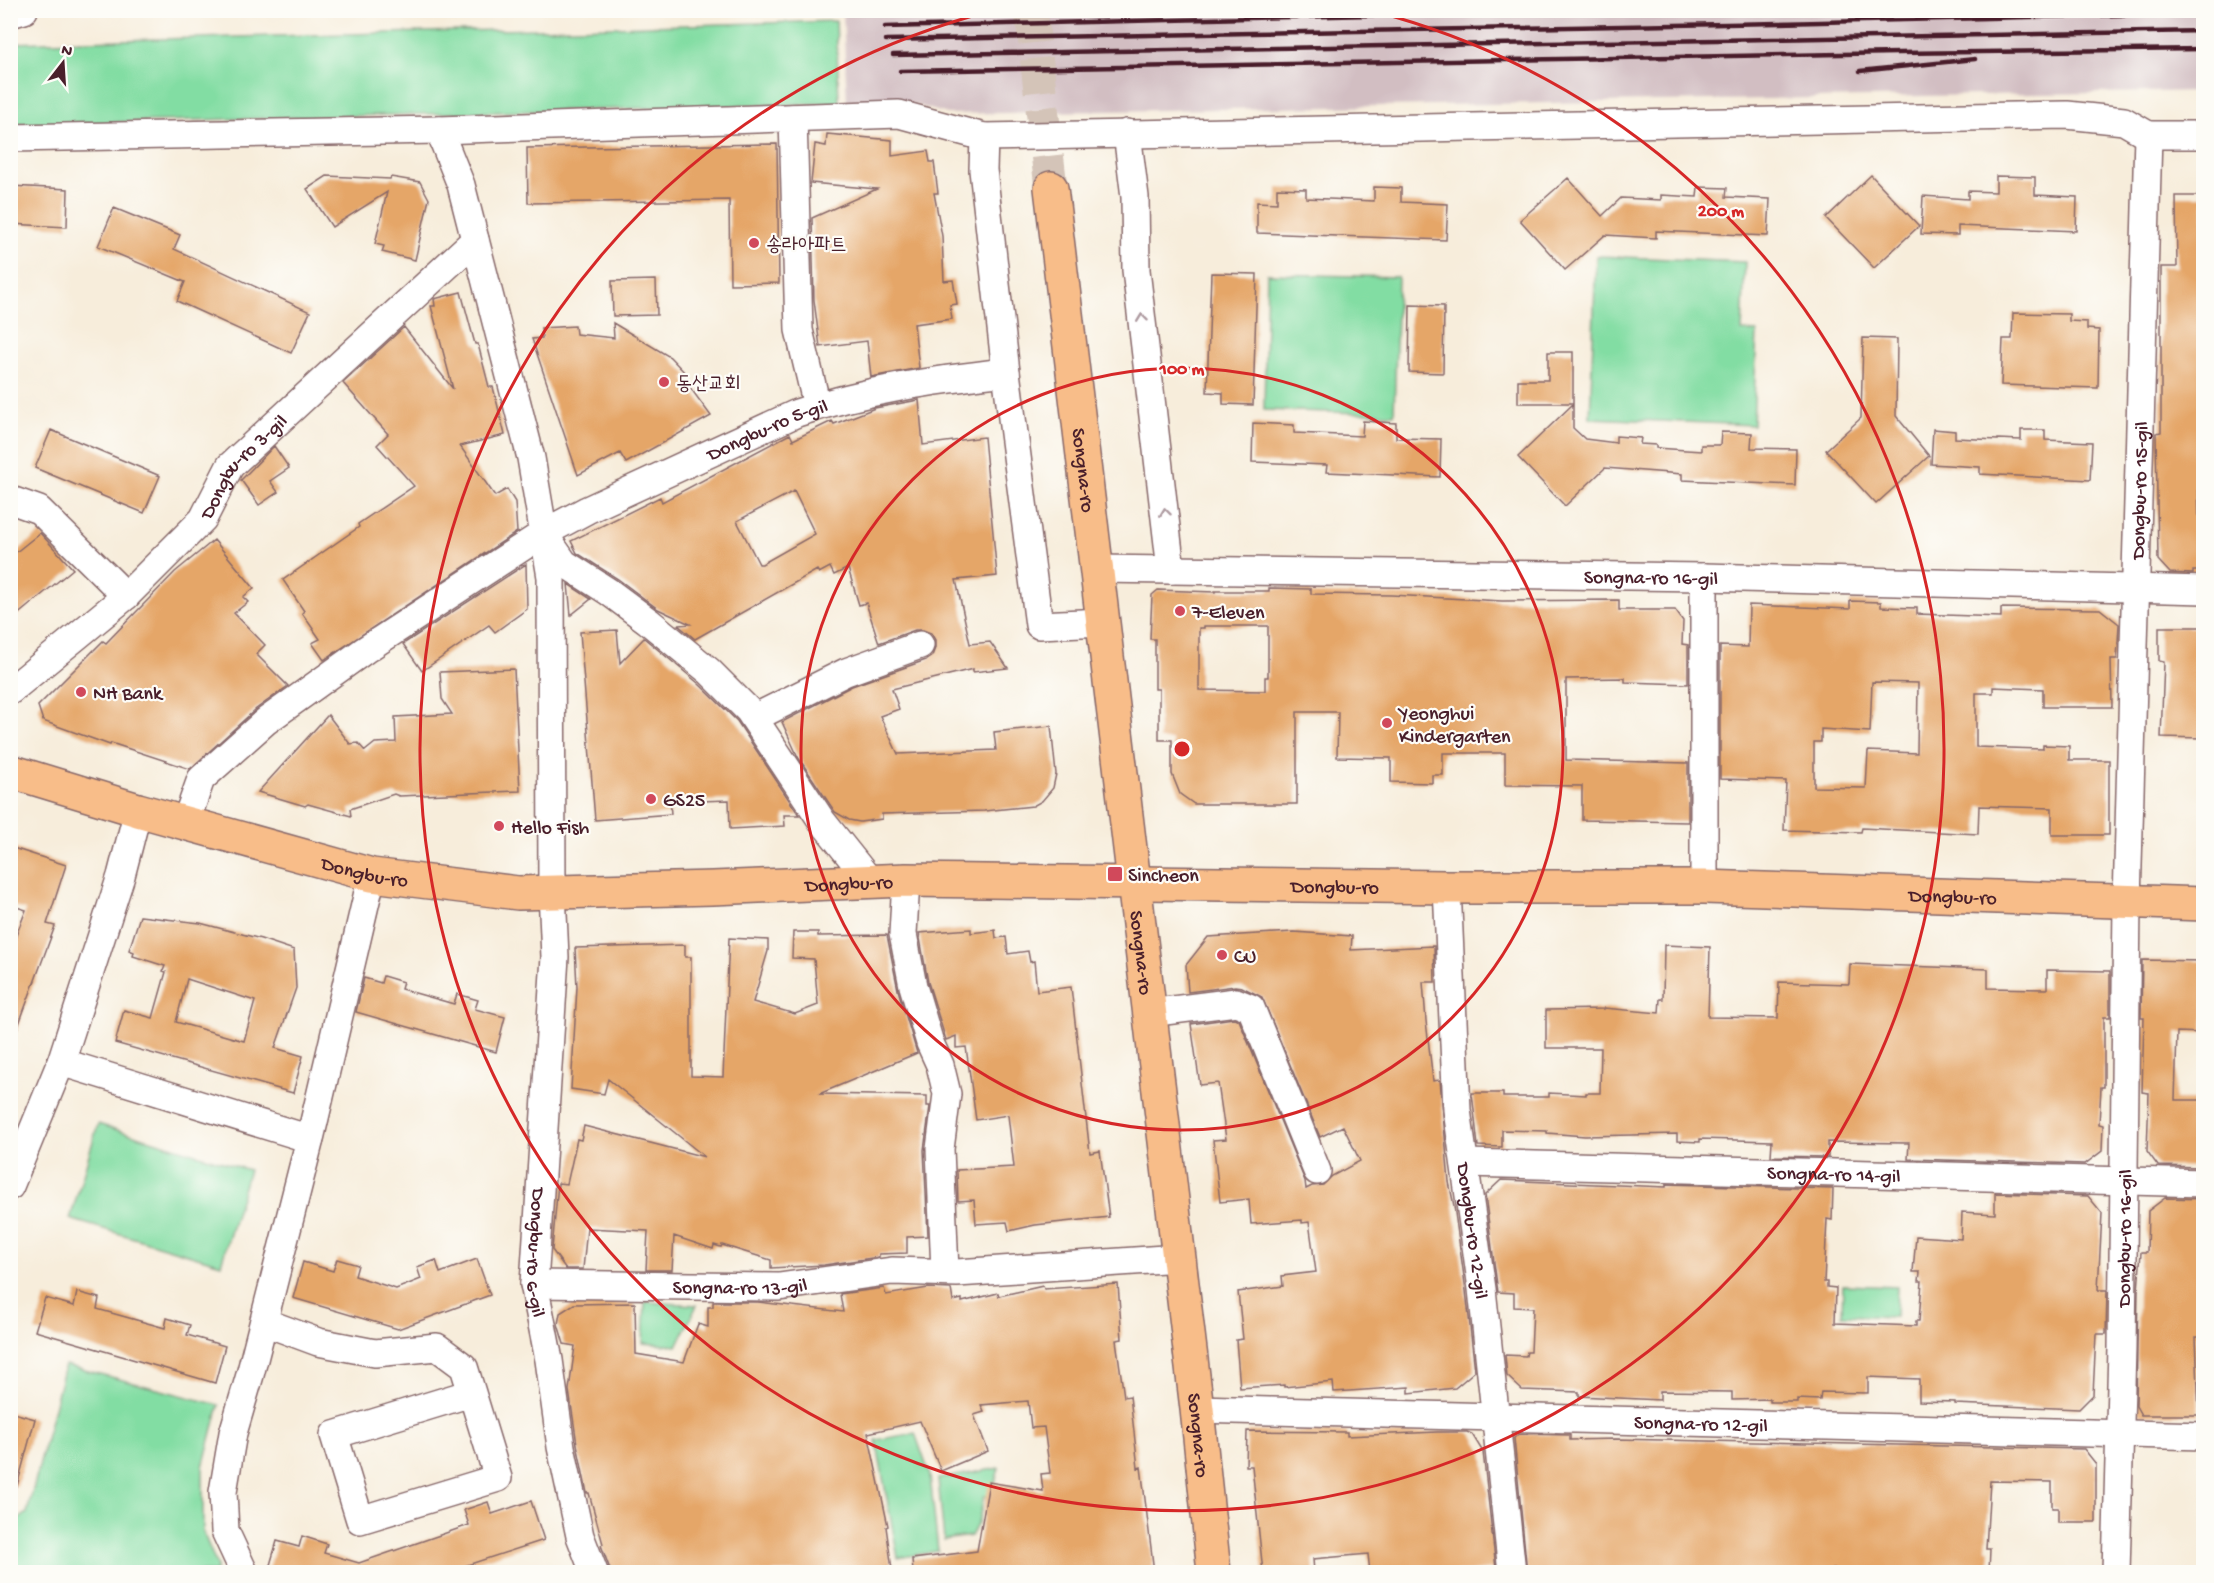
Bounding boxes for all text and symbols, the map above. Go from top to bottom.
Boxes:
north arrow [33,33,93,93]
text: N [59,41,75,63]
text: 200 m [1698,202,1744,223]
place label: 송라아파트 [766,234,846,258]
marker: 송라아파트 [747,236,761,250]
one-way arrow [1136,313,1149,322]
text: 100 m [1159,360,1205,381]
place label: 동산교회 [676,374,740,397]
marker: 동산교회 [657,375,671,389]
street label: Dongbu-ro 5-gil [702,396,831,469]
street label: Dongbu-ro 3-gil [196,411,293,525]
street label: Dongbu-ro 15-gil [2128,421,2155,562]
street label: Songna-ro [1065,427,1098,514]
one-way arrow [1159,507,1171,516]
street label: Songna-ro 16-gil [1584,567,1718,592]
place label: 7-Eleven [1191,603,1265,626]
marker: 7-Eleven [1173,604,1187,618]
place label: NH Bank [93,684,164,707]
marker: NH Bank [74,685,88,699]
place label: Yeonghui Kindergarten [1397,704,1511,750]
marker: Yeonghui Kindergarten [1380,716,1394,730]
centre of rings [1172,739,1192,759]
place label: GS25 [663,791,705,814]
marker: GS25 [644,792,658,806]
place label: Hello Fish [511,818,590,841]
marker: Hello Fish [492,819,506,833]
street label: Dongbu-ro [316,853,409,894]
marker: Sincheon [1106,865,1124,883]
place label: Sincheon [1128,866,1199,889]
street label: Dongbu-ro [803,873,894,899]
street label: Dongbu-ro [1289,877,1379,901]
street label: Dongbu-ro [1906,886,1997,912]
street label: Songna-ro [1122,909,1155,997]
place label: CU [1234,947,1256,970]
marker: CU [1215,948,1229,962]
street label: Dongbu-ro 12-gil [1449,1160,1491,1300]
street label: Songna-ro 14-gil [1767,1163,1901,1190]
street label: Dongbu-ro 16-gil [2114,1169,2139,1309]
street label: Dongbu-ro 6-gil [519,1185,548,1319]
street label: Songna-ro 13-gil [673,1275,809,1302]
street label: Songna-ro [1180,1392,1212,1479]
street label: Songna-ro 12-gil [1633,1413,1768,1439]

